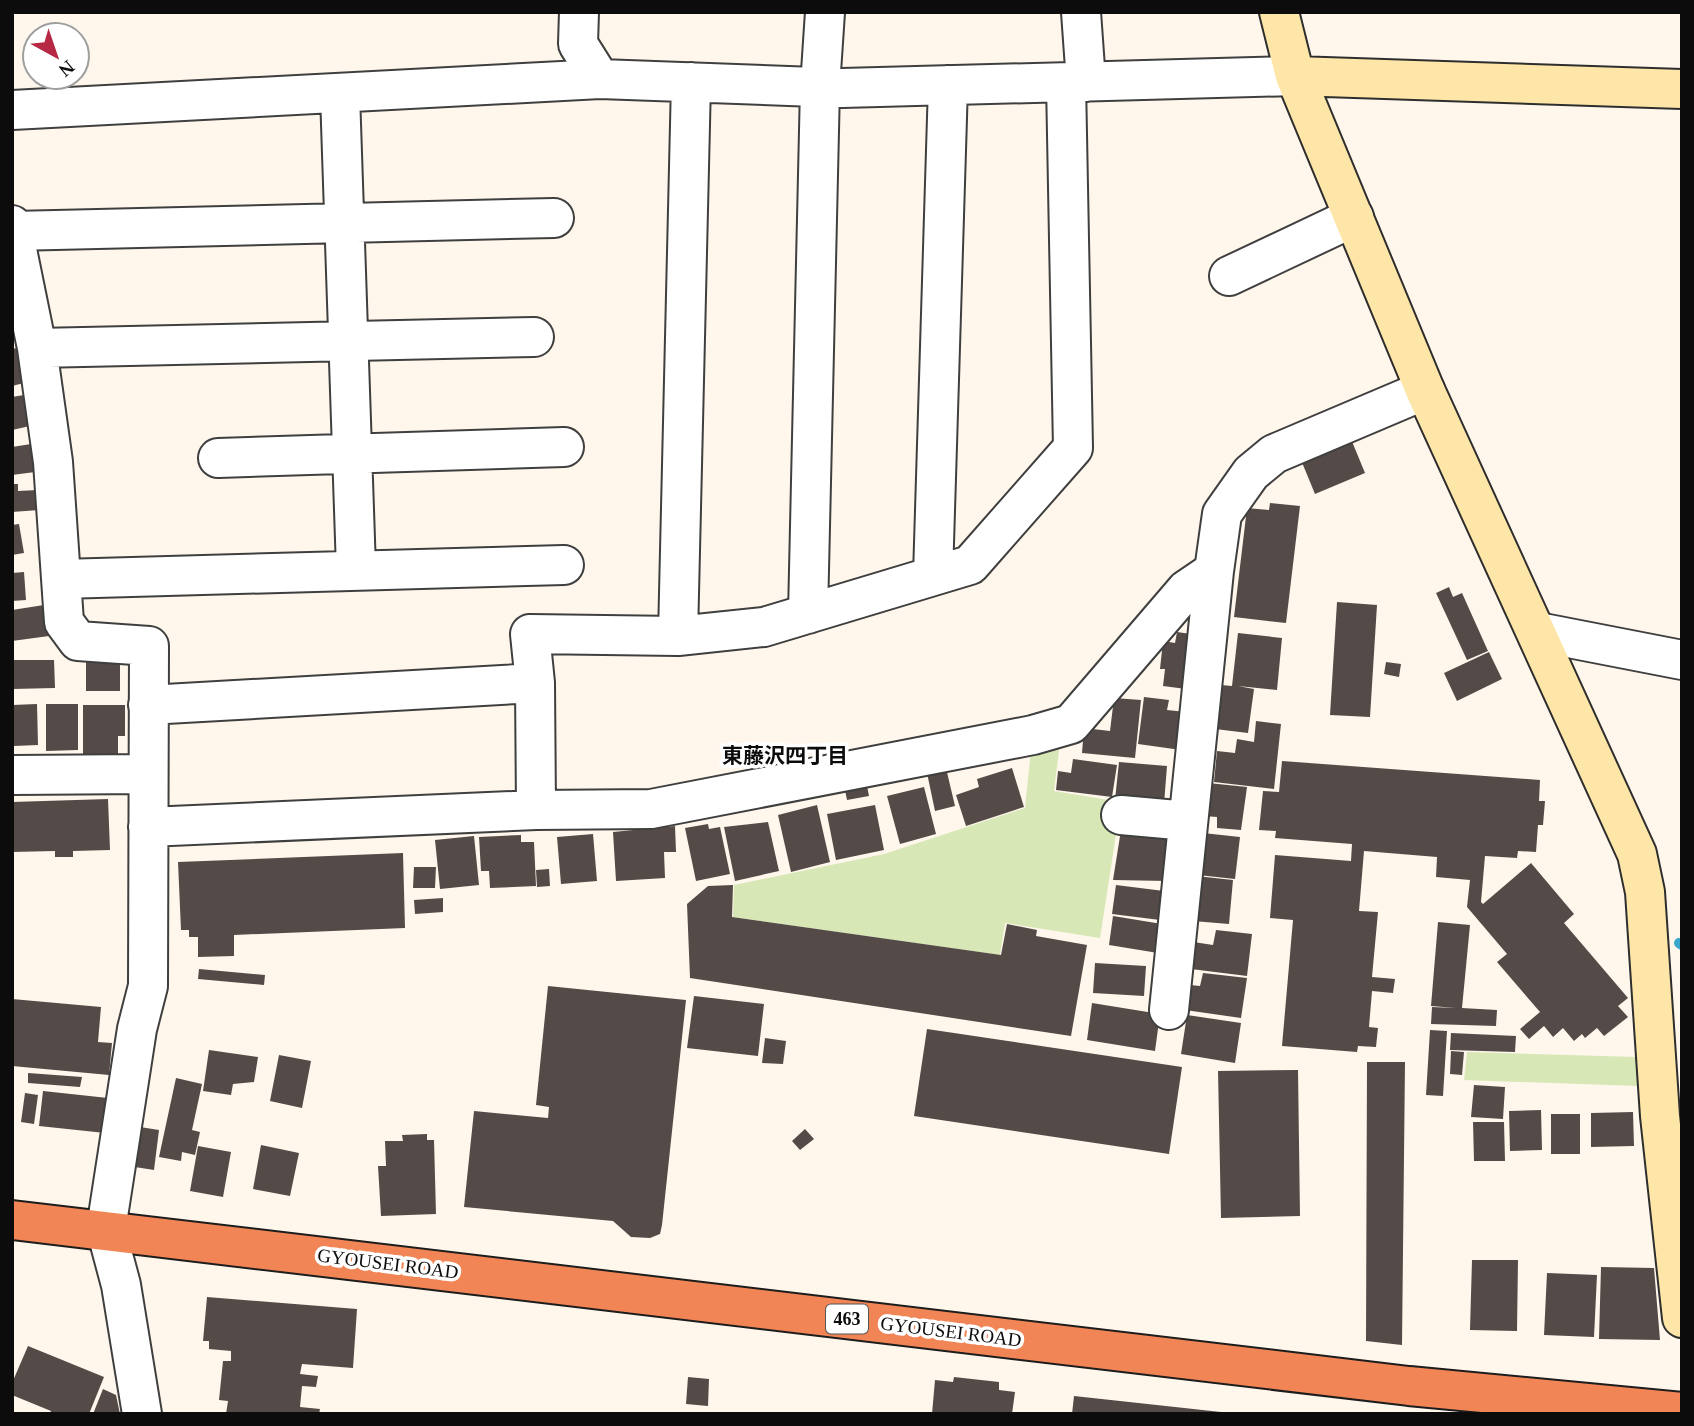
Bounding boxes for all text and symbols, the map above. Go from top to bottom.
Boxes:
north arrow [21,21,91,91]
text: N [54,56,79,81]
district label: 東藤沢四丁目 [722,744,848,768]
street label: GYOUSEI ROAD [316,1244,460,1283]
road number: 463 [826,1304,868,1334]
street label: GYOUSEI ROAD [879,1312,1023,1351]

